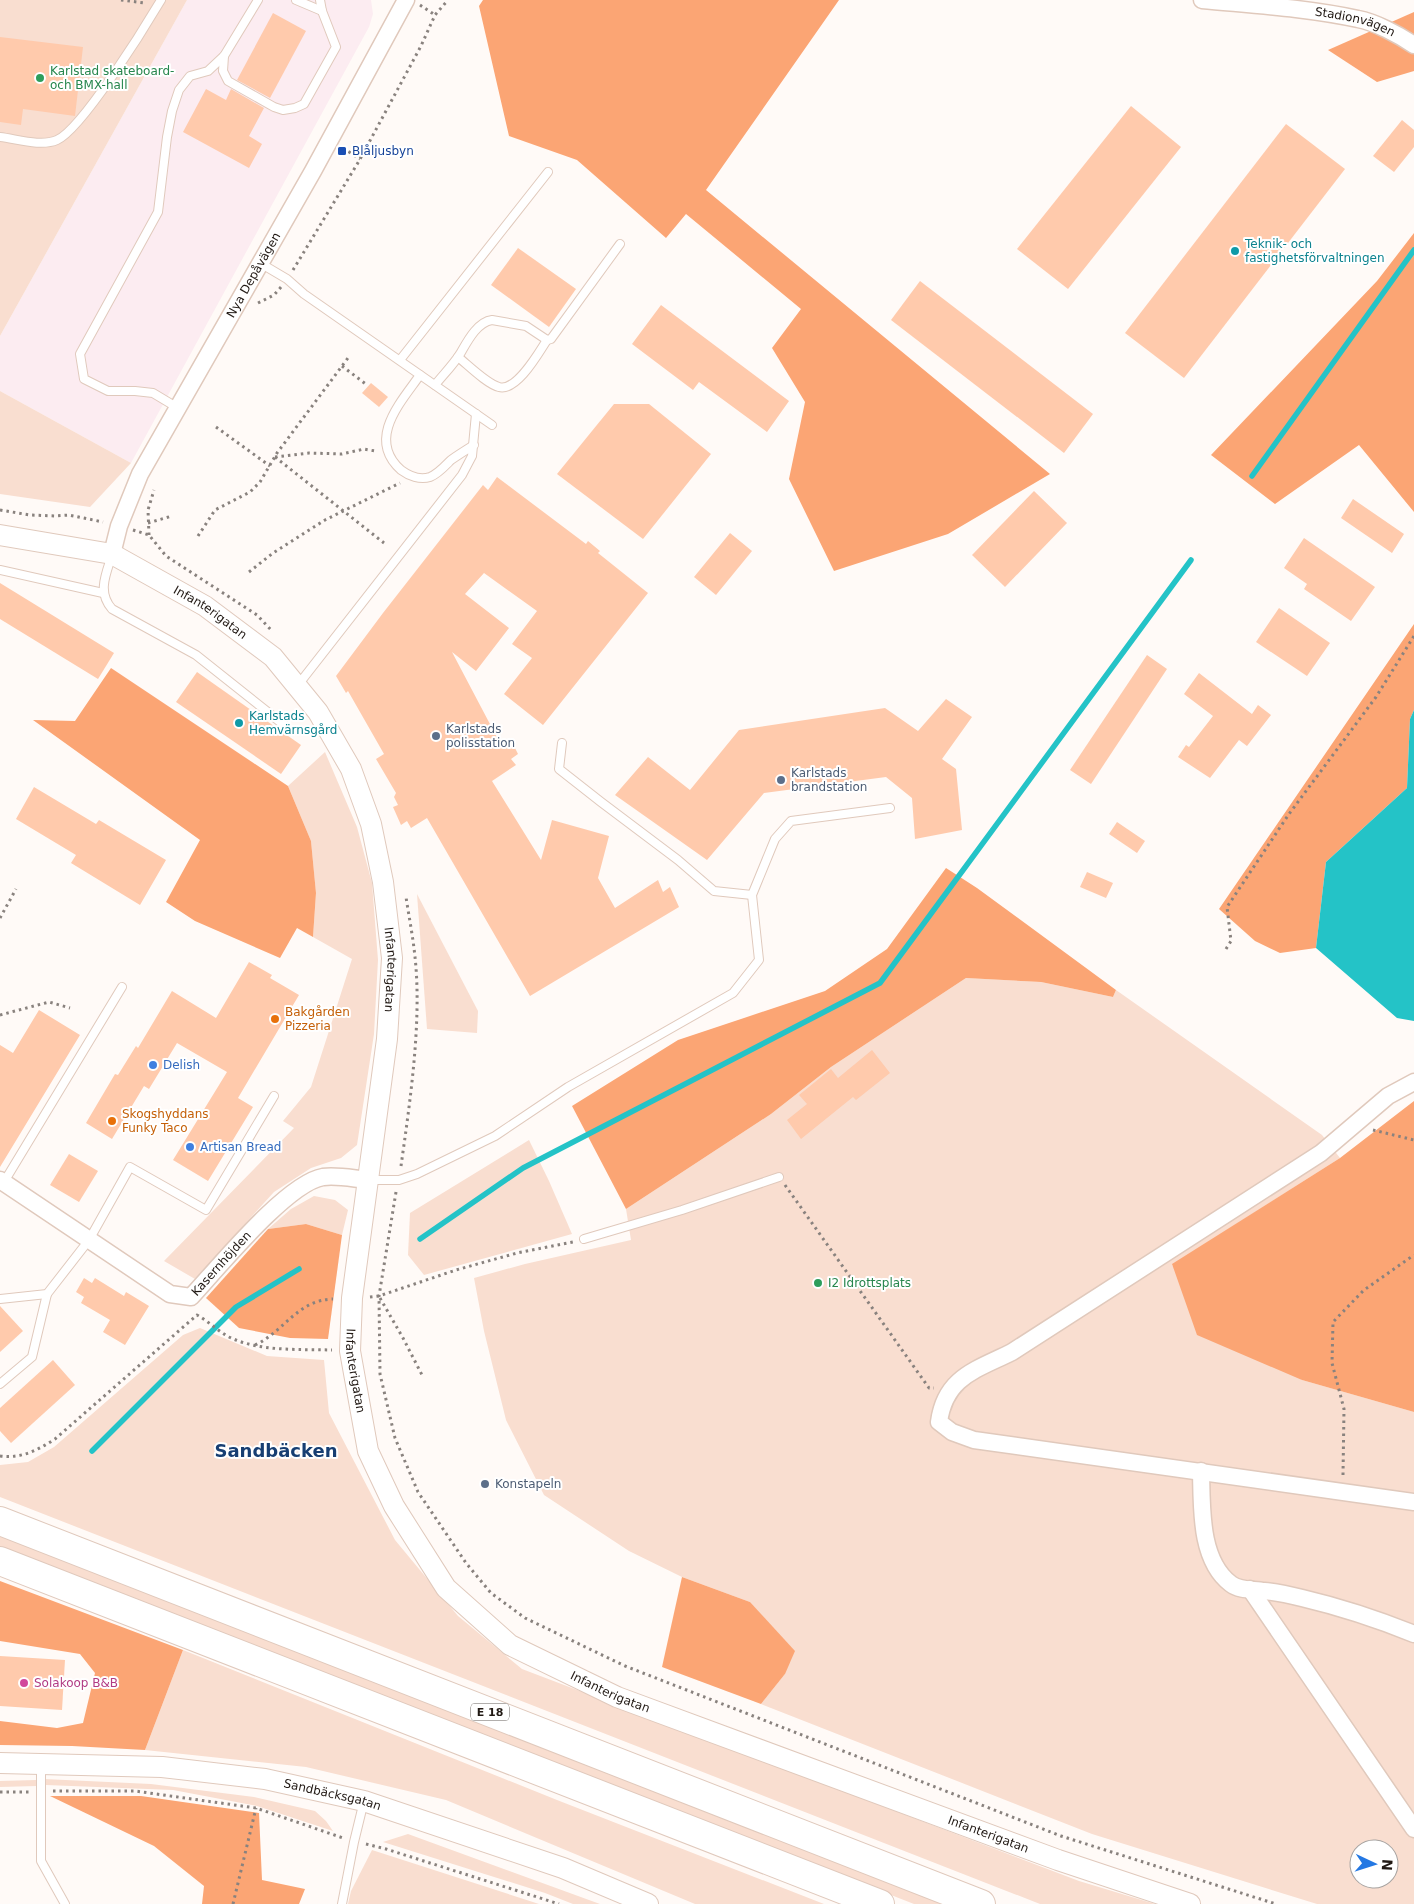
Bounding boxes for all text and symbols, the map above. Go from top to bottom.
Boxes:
street label: Stadionvägen [1314,5,1398,39]
place label: Karlstad skateboard- och BMX-hall [50,64,174,92]
marker: Karlstad skateboard- och BMX-hall [34,72,46,84]
place label: Blåljusbyn [352,144,414,158]
marker: Blåljusbyn [336,145,348,157]
street label: Nya Depåvägen [224,230,283,320]
place label: Teknik- och fastighetsförvaltningen [1244,237,1385,265]
marker: Teknik- och fastighetsförvaltningen [1229,245,1241,257]
street label: Infanterigatan [171,583,250,642]
place label: Karlstads Hemvärnsgård [249,709,337,737]
marker: Karlstads Hemvärnsgård [233,717,245,729]
place label: Karlstads polisstation [446,722,515,750]
marker: Karlstads polisstation [430,730,442,742]
place label: Karlstads brandstation [791,766,867,794]
marker: Karlstads brandstation [775,774,787,786]
street label: Infanterigatan [381,926,399,1013]
place label: Bakgården Pizzeria [285,1005,350,1033]
marker: Bakgården Pizzeria [269,1013,281,1025]
place label: Delish [163,1058,200,1072]
marker: Delish [147,1059,159,1071]
place label: Skogshyddans Funky Taco [122,1107,209,1135]
marker: Skogshyddans Funky Taco [106,1115,118,1127]
place label: Artisan Bread [200,1140,281,1154]
marker: Artisan Bread [184,1141,196,1153]
street label: Kasernhöjden [189,1228,254,1299]
place label: I2 Idrottsplats [828,1276,911,1290]
marker: I2 Idrottsplats [812,1277,824,1289]
street label: Infanterigatan [343,1328,368,1414]
district label: Sandbäcken [214,1440,338,1461]
place label: Konstapeln [495,1477,561,1491]
marker: Konstapeln [479,1478,491,1490]
street label: Infanterigatan [568,1668,652,1716]
place label: Solakoop B&B [34,1676,118,1690]
marker: Solakoop B&B [18,1677,30,1689]
road number: E 18 [471,1704,509,1720]
street label: Sandbäcksgatan [282,1776,383,1813]
street label: Infanterigatan [946,1813,1031,1856]
north arrow [1349,1839,1399,1889]
text: N [1379,1859,1395,1871]

